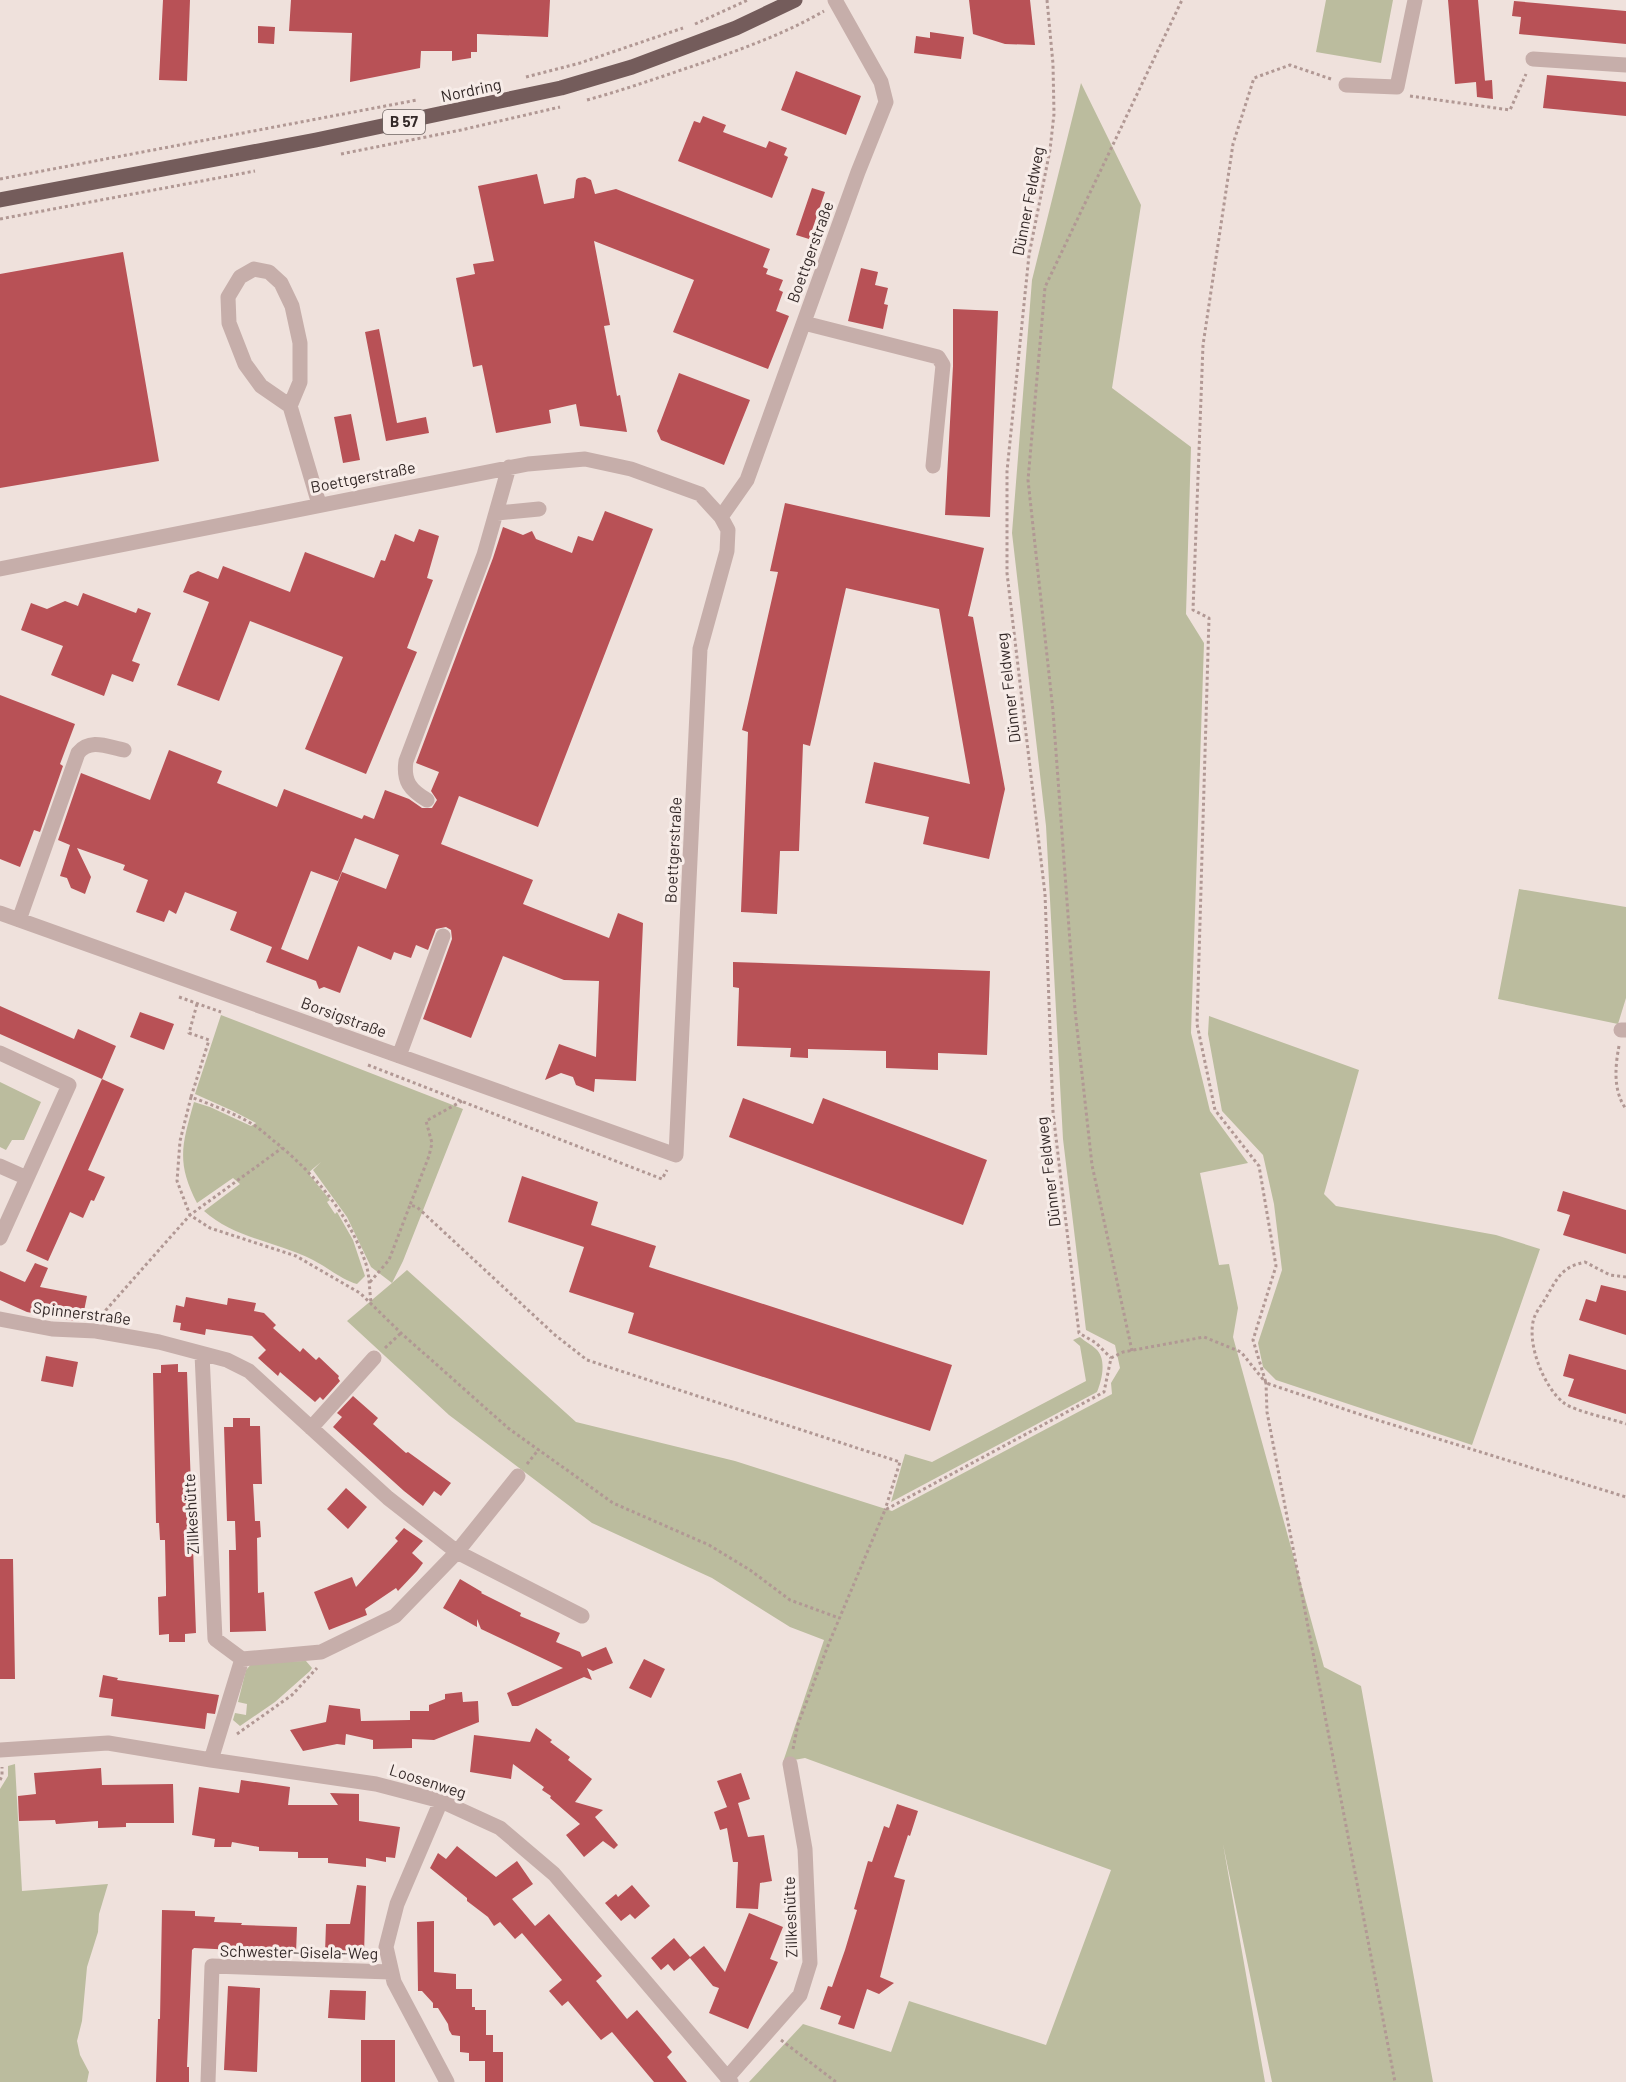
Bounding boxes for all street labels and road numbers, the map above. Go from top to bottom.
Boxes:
street label: Nordring [439,74,503,105]
road number: B 57 [383,110,425,134]
street label: Dünner Feldweg [1008,145,1047,257]
street label: Boettgerstraße [782,199,837,305]
street label: Boettgerstraße [309,457,417,496]
street label: Dünner Feldweg [991,632,1024,744]
street label: Boettgerstraße [660,796,685,904]
street label: Borsigstraße [299,992,390,1041]
street label: Dünner Feldweg [1031,1116,1064,1228]
street label: Spinnerstraße [32,1297,132,1328]
street label: Zillkeshütte [179,1473,202,1555]
street label: Loosenweg [387,1759,469,1802]
street label: Zillkeshütte [779,1876,800,1958]
street label: Schwester-Gisela-Weg [220,1941,378,1962]

